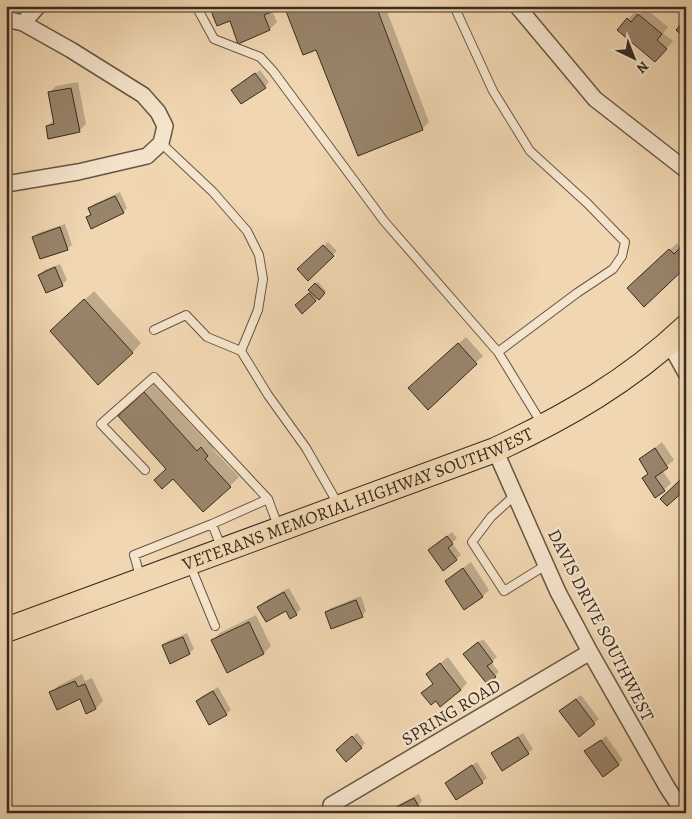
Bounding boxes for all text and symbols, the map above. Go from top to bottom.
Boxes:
north arrow [610,32,660,82]
text: N [632,57,653,78]
street label: VETERANS MEMORIAL HIGHWAY SOUTHWEST [178,422,537,576]
street label: DAVIS DRIVE SOUTHWEST [542,525,660,725]
street label: SPRING ROAD [397,673,505,751]

